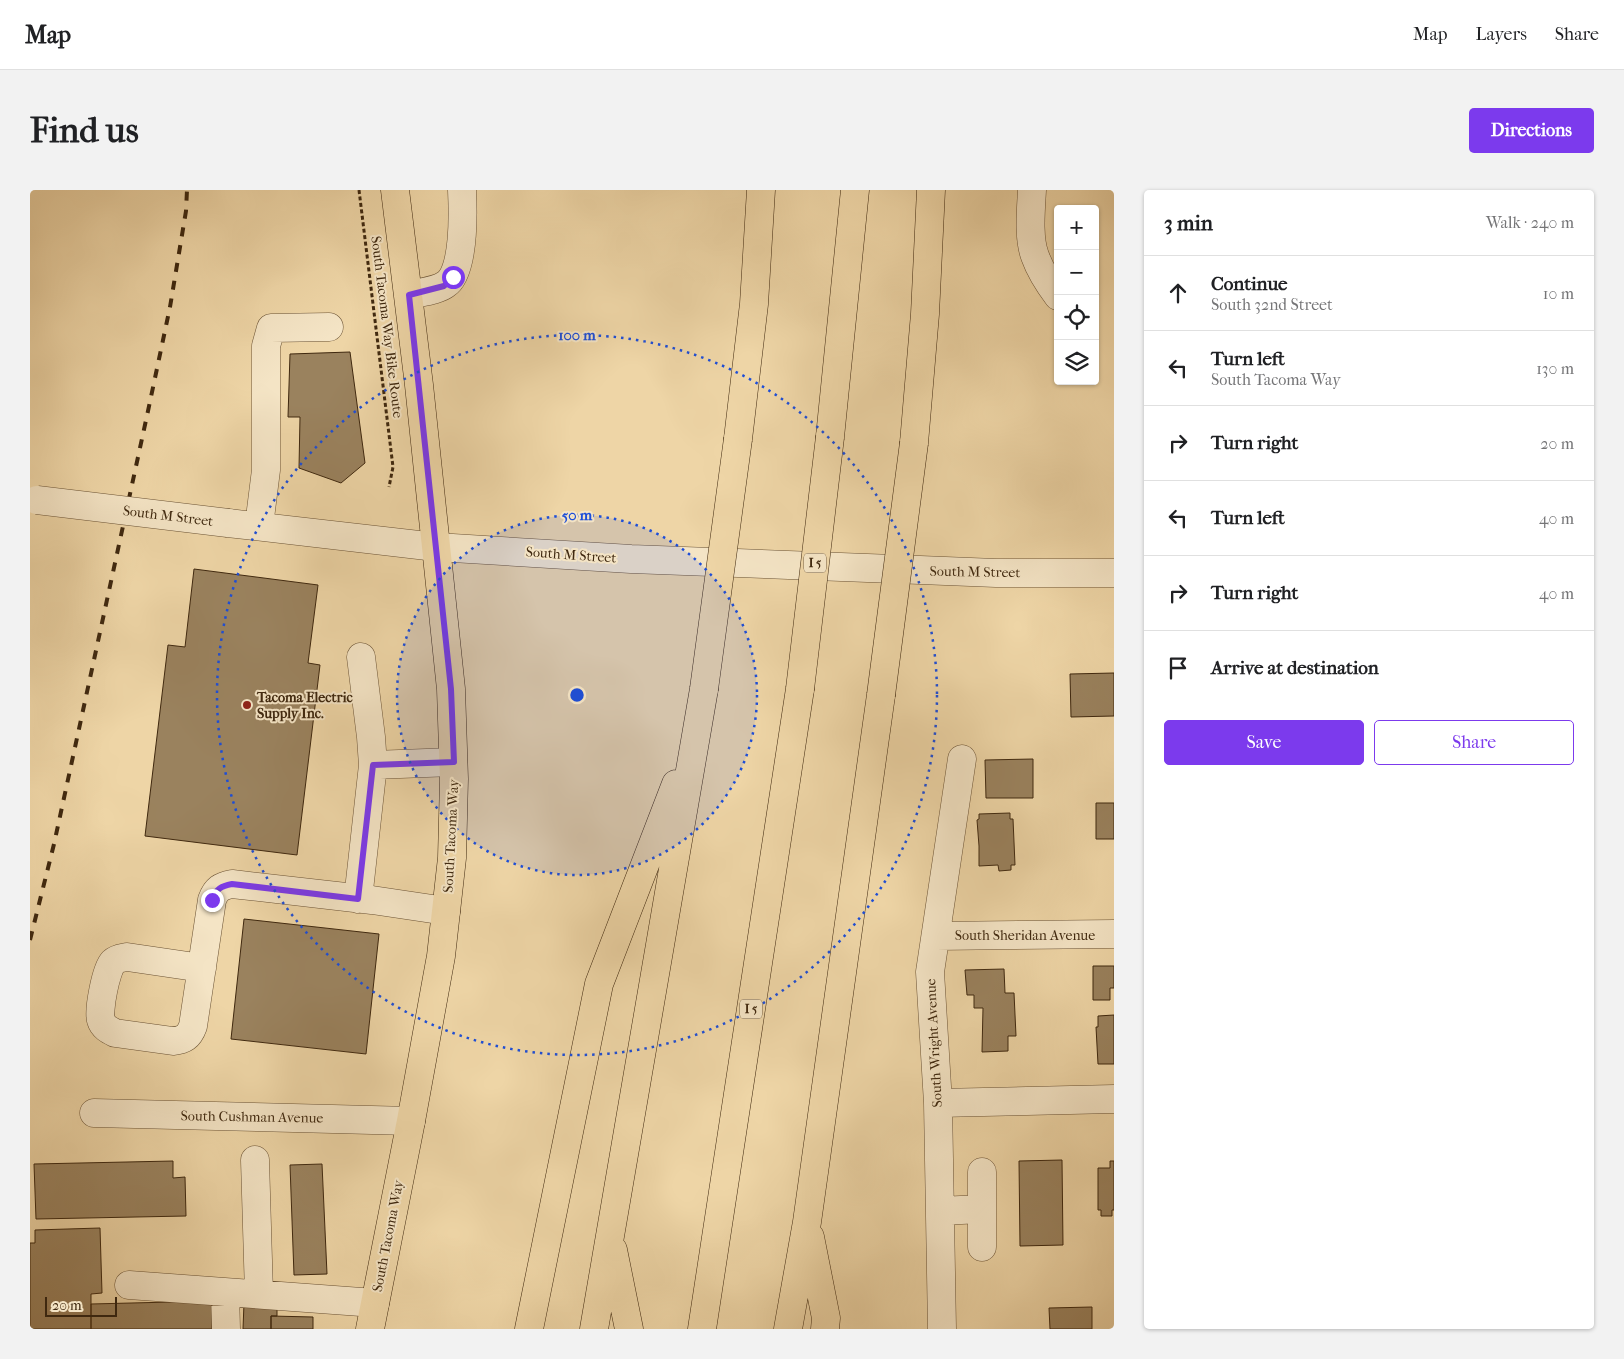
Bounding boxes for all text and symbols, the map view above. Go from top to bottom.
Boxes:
text: Map [25,21,71,49]
text: Map [1413,24,1447,45]
text: Layers [1475,24,1527,45]
text: Share [1555,24,1599,45]
button: Directions [1469,108,1594,153]
text: Find us [30,110,139,151]
map controls [1054,205,1099,385]
button: + [1054,205,1099,250]
text: 3 min [1164,211,1213,235]
text: Walk · 240 m [1486,213,1574,232]
street label: South Tacoma Way Bike Route [367,235,407,419]
button: − [1054,250,1099,295]
route start [442,266,465,289]
text: Continue [1211,273,1287,295]
icon: ahead [1164,279,1192,307]
text: 10 m [1543,284,1574,303]
button: locate [1054,295,1099,340]
text: South 32nd Street [1211,295,1333,314]
text: 100 m [558,326,596,344]
button: layers [1054,340,1099,385]
text: Turn left [1211,348,1285,370]
icon: left [1164,354,1192,382]
text: 130 m [1536,359,1574,378]
text: South Tacoma Way [1211,370,1341,389]
icon: right [1164,429,1192,457]
text: Turn right [1211,432,1298,454]
text: 20 m [1540,434,1574,453]
street label: South M Street [122,502,214,530]
icon: left [1164,504,1192,532]
text: 50 m [562,506,593,524]
text: Turn left [1211,507,1285,529]
text: 40 m [1539,509,1574,528]
street label: South M Street [525,543,617,567]
road number: I 5 [804,553,826,572]
street label: South M Street [930,563,1020,581]
icon: right [1164,579,1192,607]
text: Turn right [1211,582,1298,604]
text: 40 m [1539,584,1574,603]
icon: arrive [1164,654,1192,682]
text: Arrive at destination [1211,657,1379,679]
centre of rings [568,686,586,704]
place label: Tacoma Electric Supply Inc. [256,689,353,722]
marker: Tacoma Electric Supply Inc. [241,699,253,711]
button: Save [1164,720,1364,765]
button: Share [1374,720,1574,765]
street label: South Tacoma Way [440,778,462,893]
route end [201,889,224,912]
street label: South Sheridan Avenue [955,927,1095,944]
street label: South Wright Avenue [922,978,946,1108]
road number: I 5 [740,1000,762,1019]
street label: South Cushman Avenue [181,1107,324,1127]
street label: South Tacoma Way [369,1178,407,1293]
scale bar [45,1294,118,1317]
text: 20 m [52,1297,82,1314]

